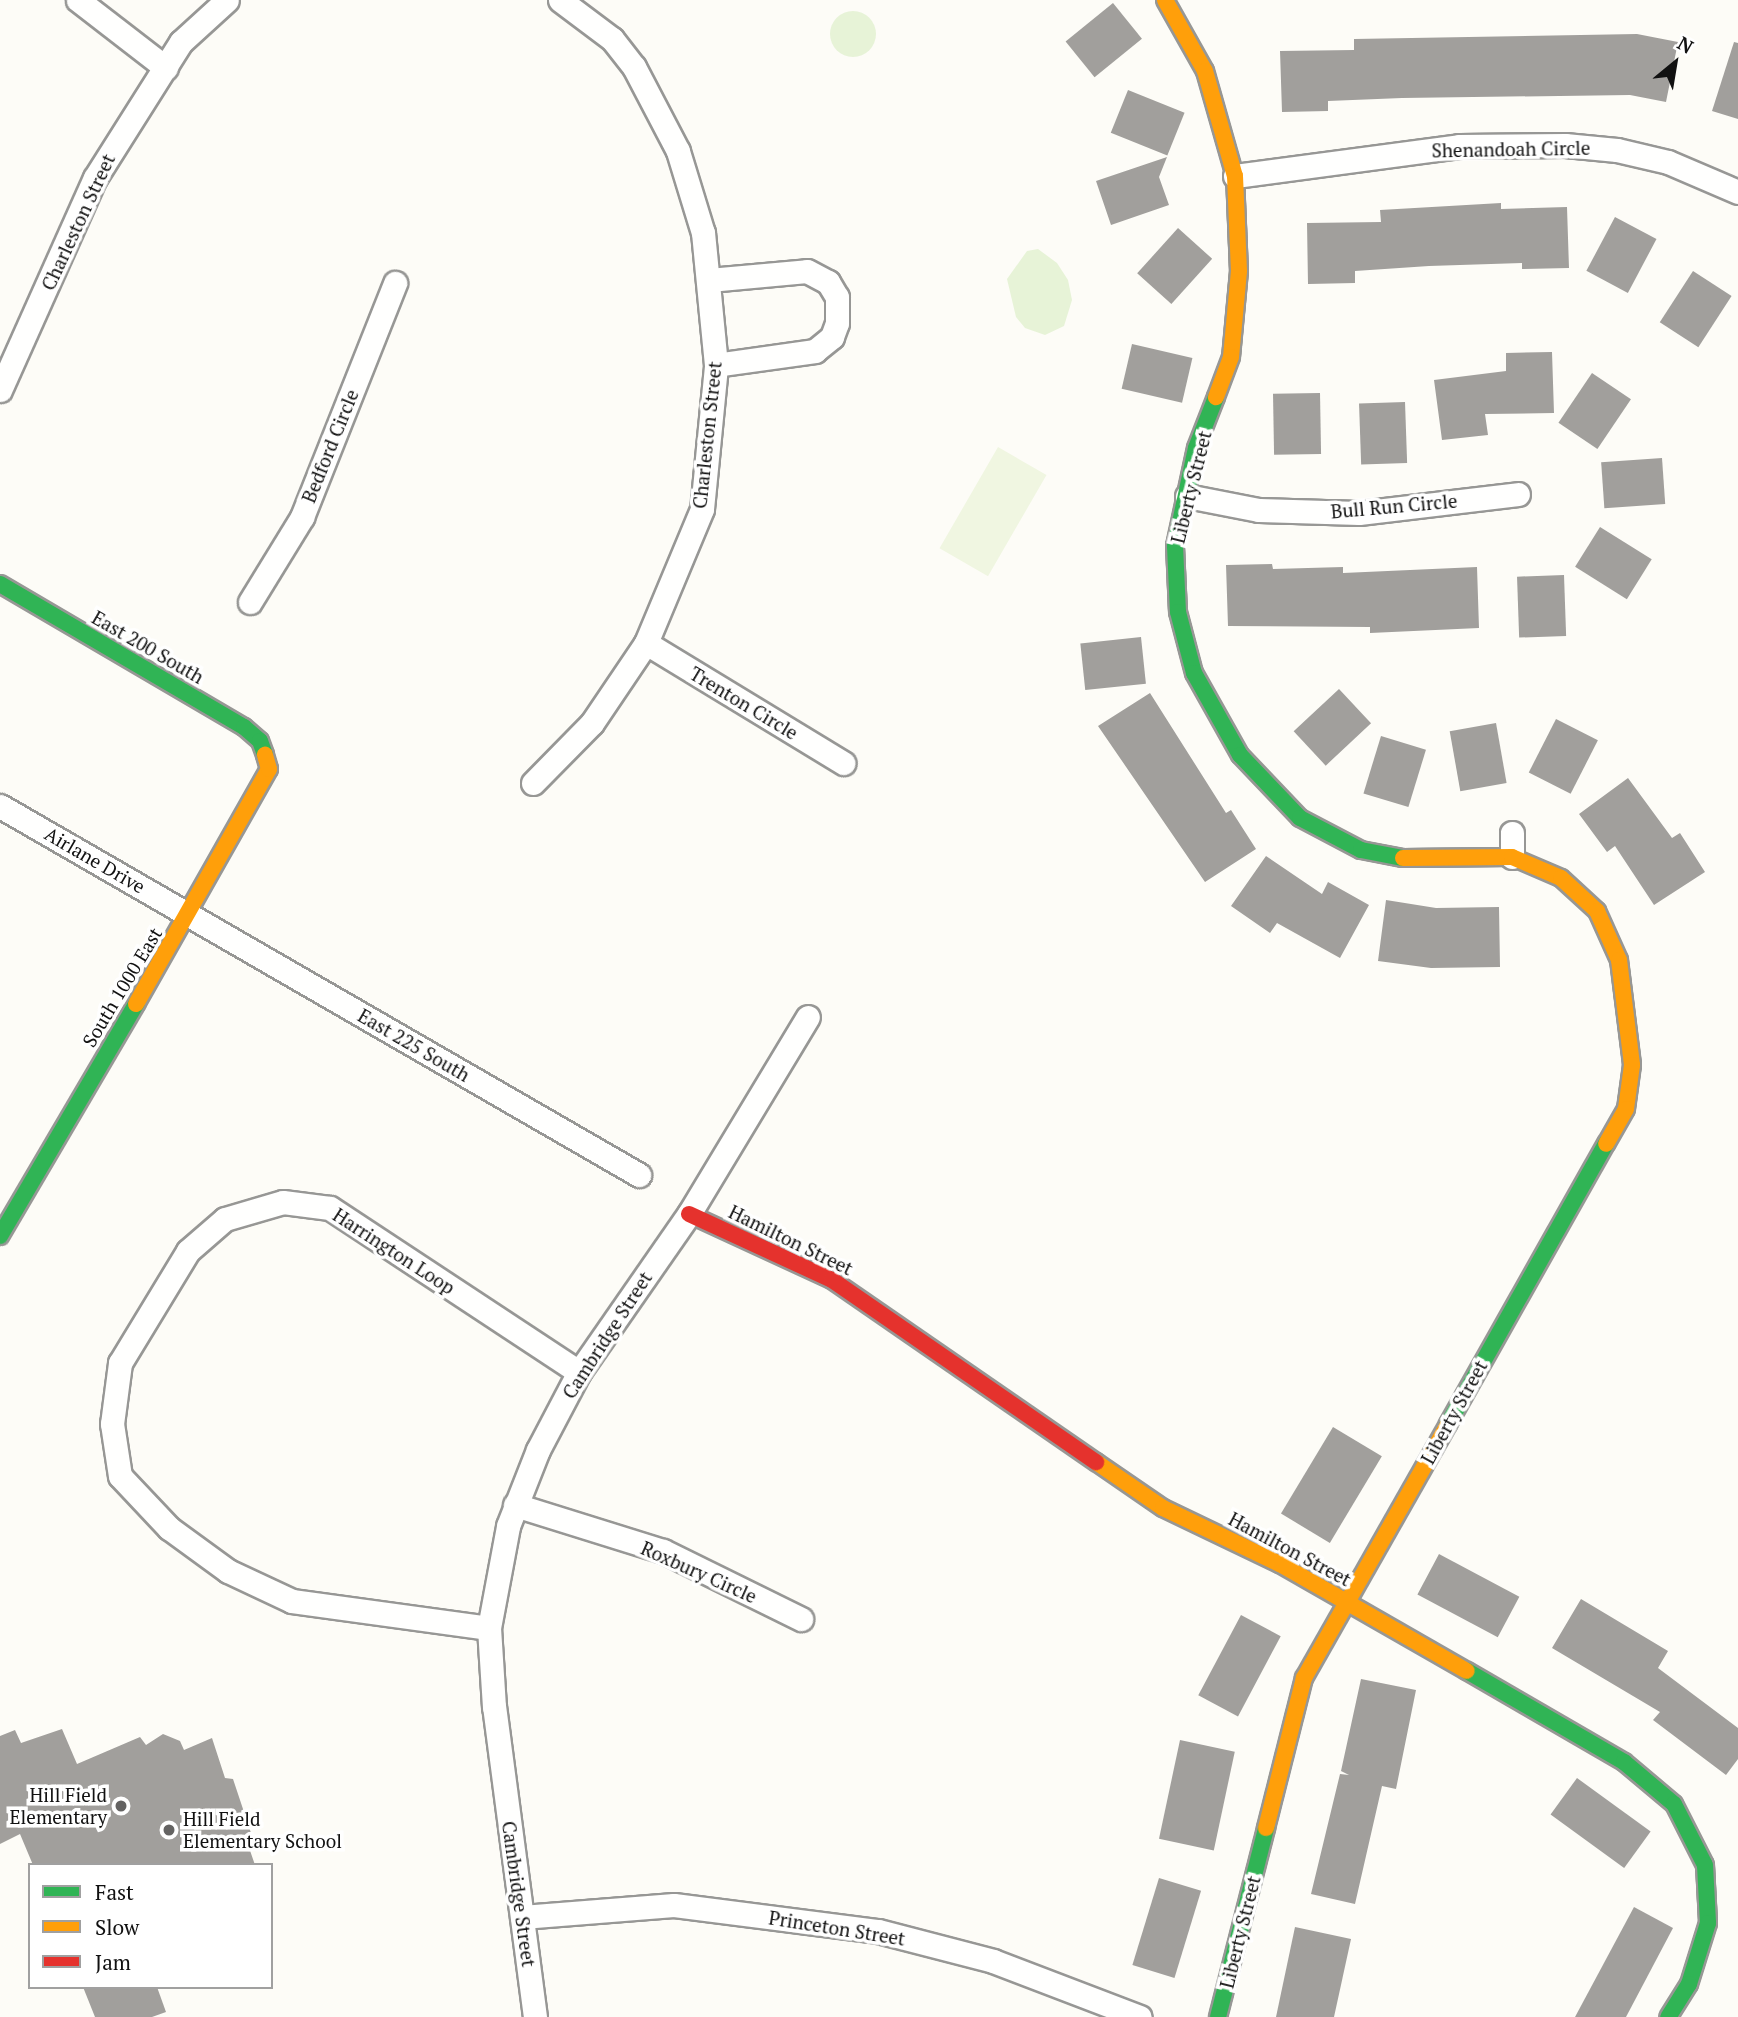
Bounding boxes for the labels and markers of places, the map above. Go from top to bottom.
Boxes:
place label: Hill Field Elementary [10,1784,107,1828]
marker: Hill Field Elementary [113,1798,129,1814]
place label: Hill Field Elementary School [183,1808,342,1852]
marker: Hill Field Elementary School [161,1822,177,1838]

